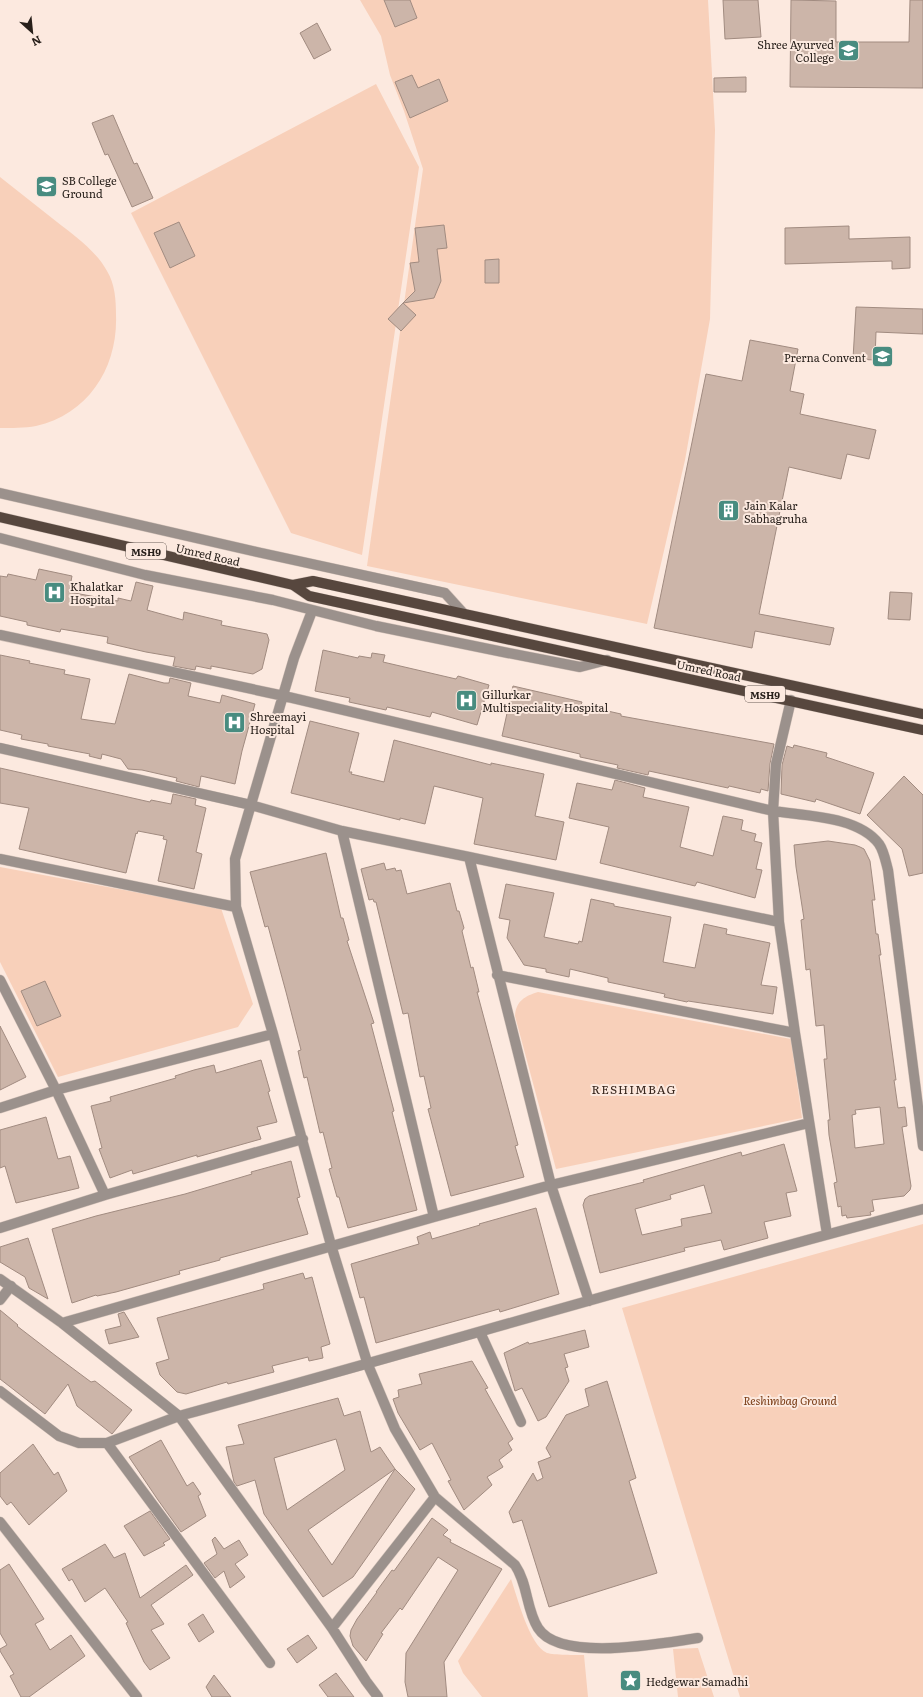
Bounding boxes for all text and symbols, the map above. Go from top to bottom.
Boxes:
north arrow [12,12,52,52]
text: N [29,33,45,51]
place label: Shree Ayurved College [757,36,834,65]
school or university icon: Shree Ayurved College [836,37,862,63]
place label: SB College Ground [62,172,117,201]
school or university icon: SB College Ground [33,173,59,199]
school or university icon: Prerna Convent [869,344,895,370]
place label: Prerna Convent [784,349,867,365]
place label: Jain Kalar Sabhagruha [744,497,807,526]
building icon: Jain Kalar Sabhagruha [716,498,742,524]
street label: Umred Road [174,539,242,569]
road number: MSH9 [126,543,166,559]
place label: Khalatkar Hospital [70,578,124,607]
hospital icon: Khalatkar Hospital [42,579,68,605]
street label: Umred Road [675,655,743,685]
place label: Gillurkar Multispeciality Hospital [482,686,608,715]
road number: MSH9 [745,686,785,702]
hospital icon: Gillurkar Multispeciality Hospital [454,687,480,713]
place label: Shreemayi Hospital [250,708,306,737]
hospital icon: Shreemayi Hospital [221,709,247,735]
district label: RESHIMBAG [592,1080,676,1098]
park label: Reshimbag Ground [743,1392,838,1408]
place icon: Hedgewar Samadhi [618,1668,644,1694]
place label: Hedgewar Samadhi [646,1673,748,1689]

